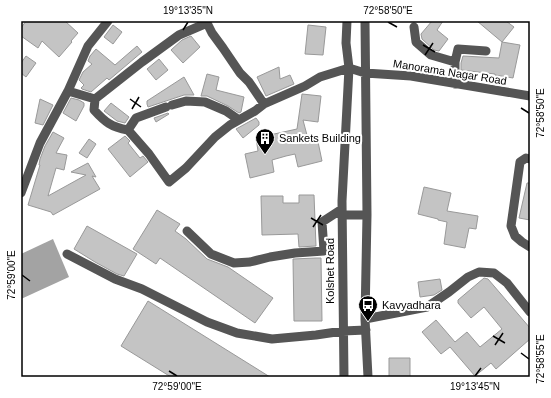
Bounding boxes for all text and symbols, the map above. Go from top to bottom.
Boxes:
text: 19°13'35"N [163,5,213,16]
text: 72°58'50"E [363,5,413,16]
street label: Manorama Nagar Road [392,57,508,87]
text: 72°58'50"E [535,88,546,138]
building icon: Sankets Building [254,127,276,155]
place label: Sankets Building [279,132,361,144]
street label: Kolshet Road [324,238,336,304]
text: 72°59'00"E [6,250,17,300]
bus stop icon: Kavyadhara [357,294,379,322]
place label: Kavyadhara [382,299,442,311]
text: 72°58'55"E [535,334,546,384]
text: 72°59'00"E [152,381,202,392]
text: 19°13'45"N [450,381,500,392]

